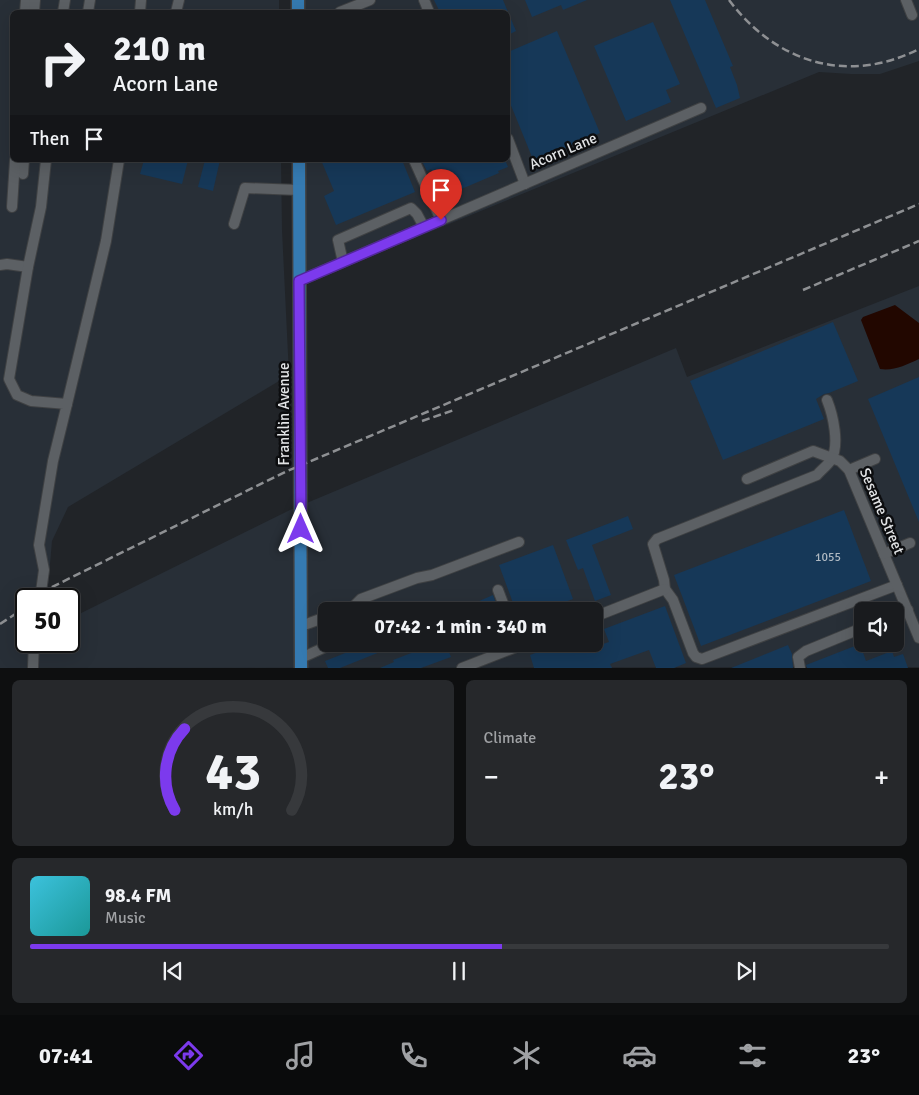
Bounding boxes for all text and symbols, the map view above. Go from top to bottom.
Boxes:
text: 210 m [113,27,206,70]
icon: right [30,30,95,95]
text: Acorn Lane [113,70,218,97]
icon: arrive [80,125,108,153]
text: Then [30,127,70,151]
street label: Acorn Lane [526,129,600,173]
pin [420,169,462,220]
icon: arrive [427,176,455,204]
street label: Franklin Avenue [275,363,293,465]
street label: Sesame Street [856,465,908,557]
position arrow [274,502,326,554]
house number: 1055 [815,550,841,565]
speed limit sign: 50 [15,588,80,653]
map controls [854,602,904,652]
button: sound [854,602,904,652]
text: 07:42 · 1 min · 340 m [374,615,547,639]
text: Climate [484,728,536,748]
text: 43 [205,740,261,804]
text: 23° [658,753,714,800]
text: − [484,760,499,794]
text: + [874,760,889,794]
text: km/h [213,798,253,820]
text: 98.4 FM [105,884,171,908]
text: Music [105,908,146,928]
icon: previous [159,957,187,985]
icon: pause [445,957,473,985]
icon: next [732,957,760,985]
icon: directions [171,1038,206,1073]
icon: music [283,1038,318,1073]
icon: phone [396,1038,431,1073]
icon: climate [509,1038,544,1073]
icon: car [622,1038,657,1073]
icon: filters [735,1038,770,1073]
text: 07:41 [39,1042,93,1069]
text: 23° [847,1042,880,1069]

